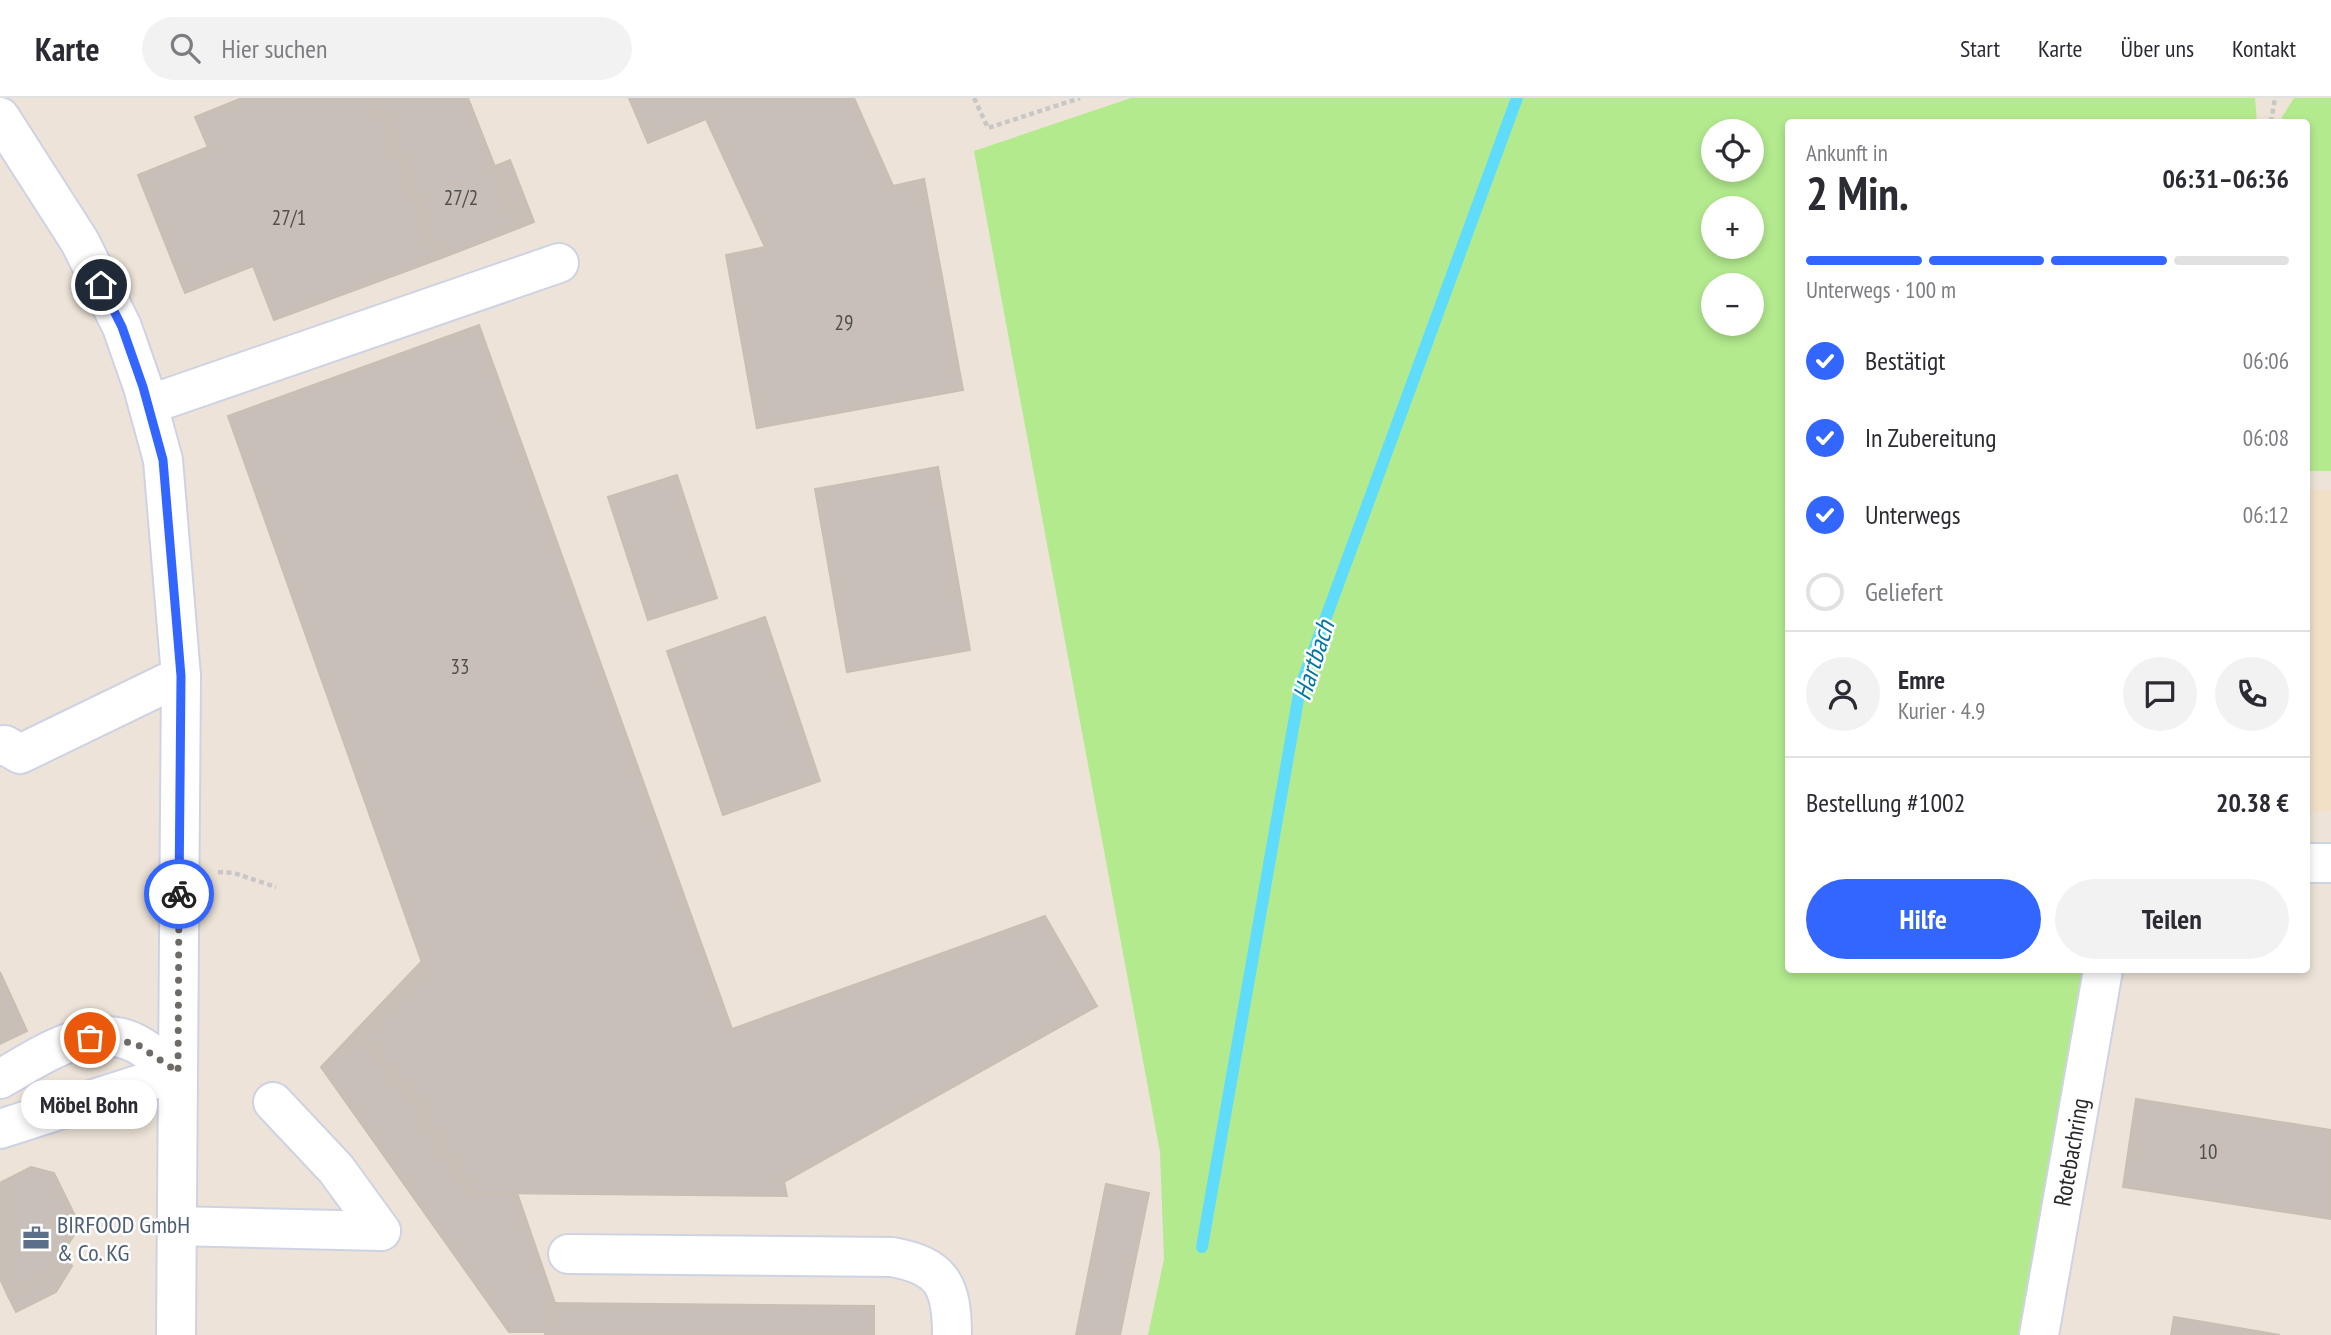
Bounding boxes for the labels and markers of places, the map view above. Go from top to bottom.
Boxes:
pin [71,255,131,315]
pin [60,1008,120,1068]
callout: Möbel Bohn [22,1080,158,1129]
place label: BIRFOOD GmbH & Co. KG [57,1209,190,1268]
office icon: BIRFOOD GmbH & Co. KG [21,1223,51,1253]

